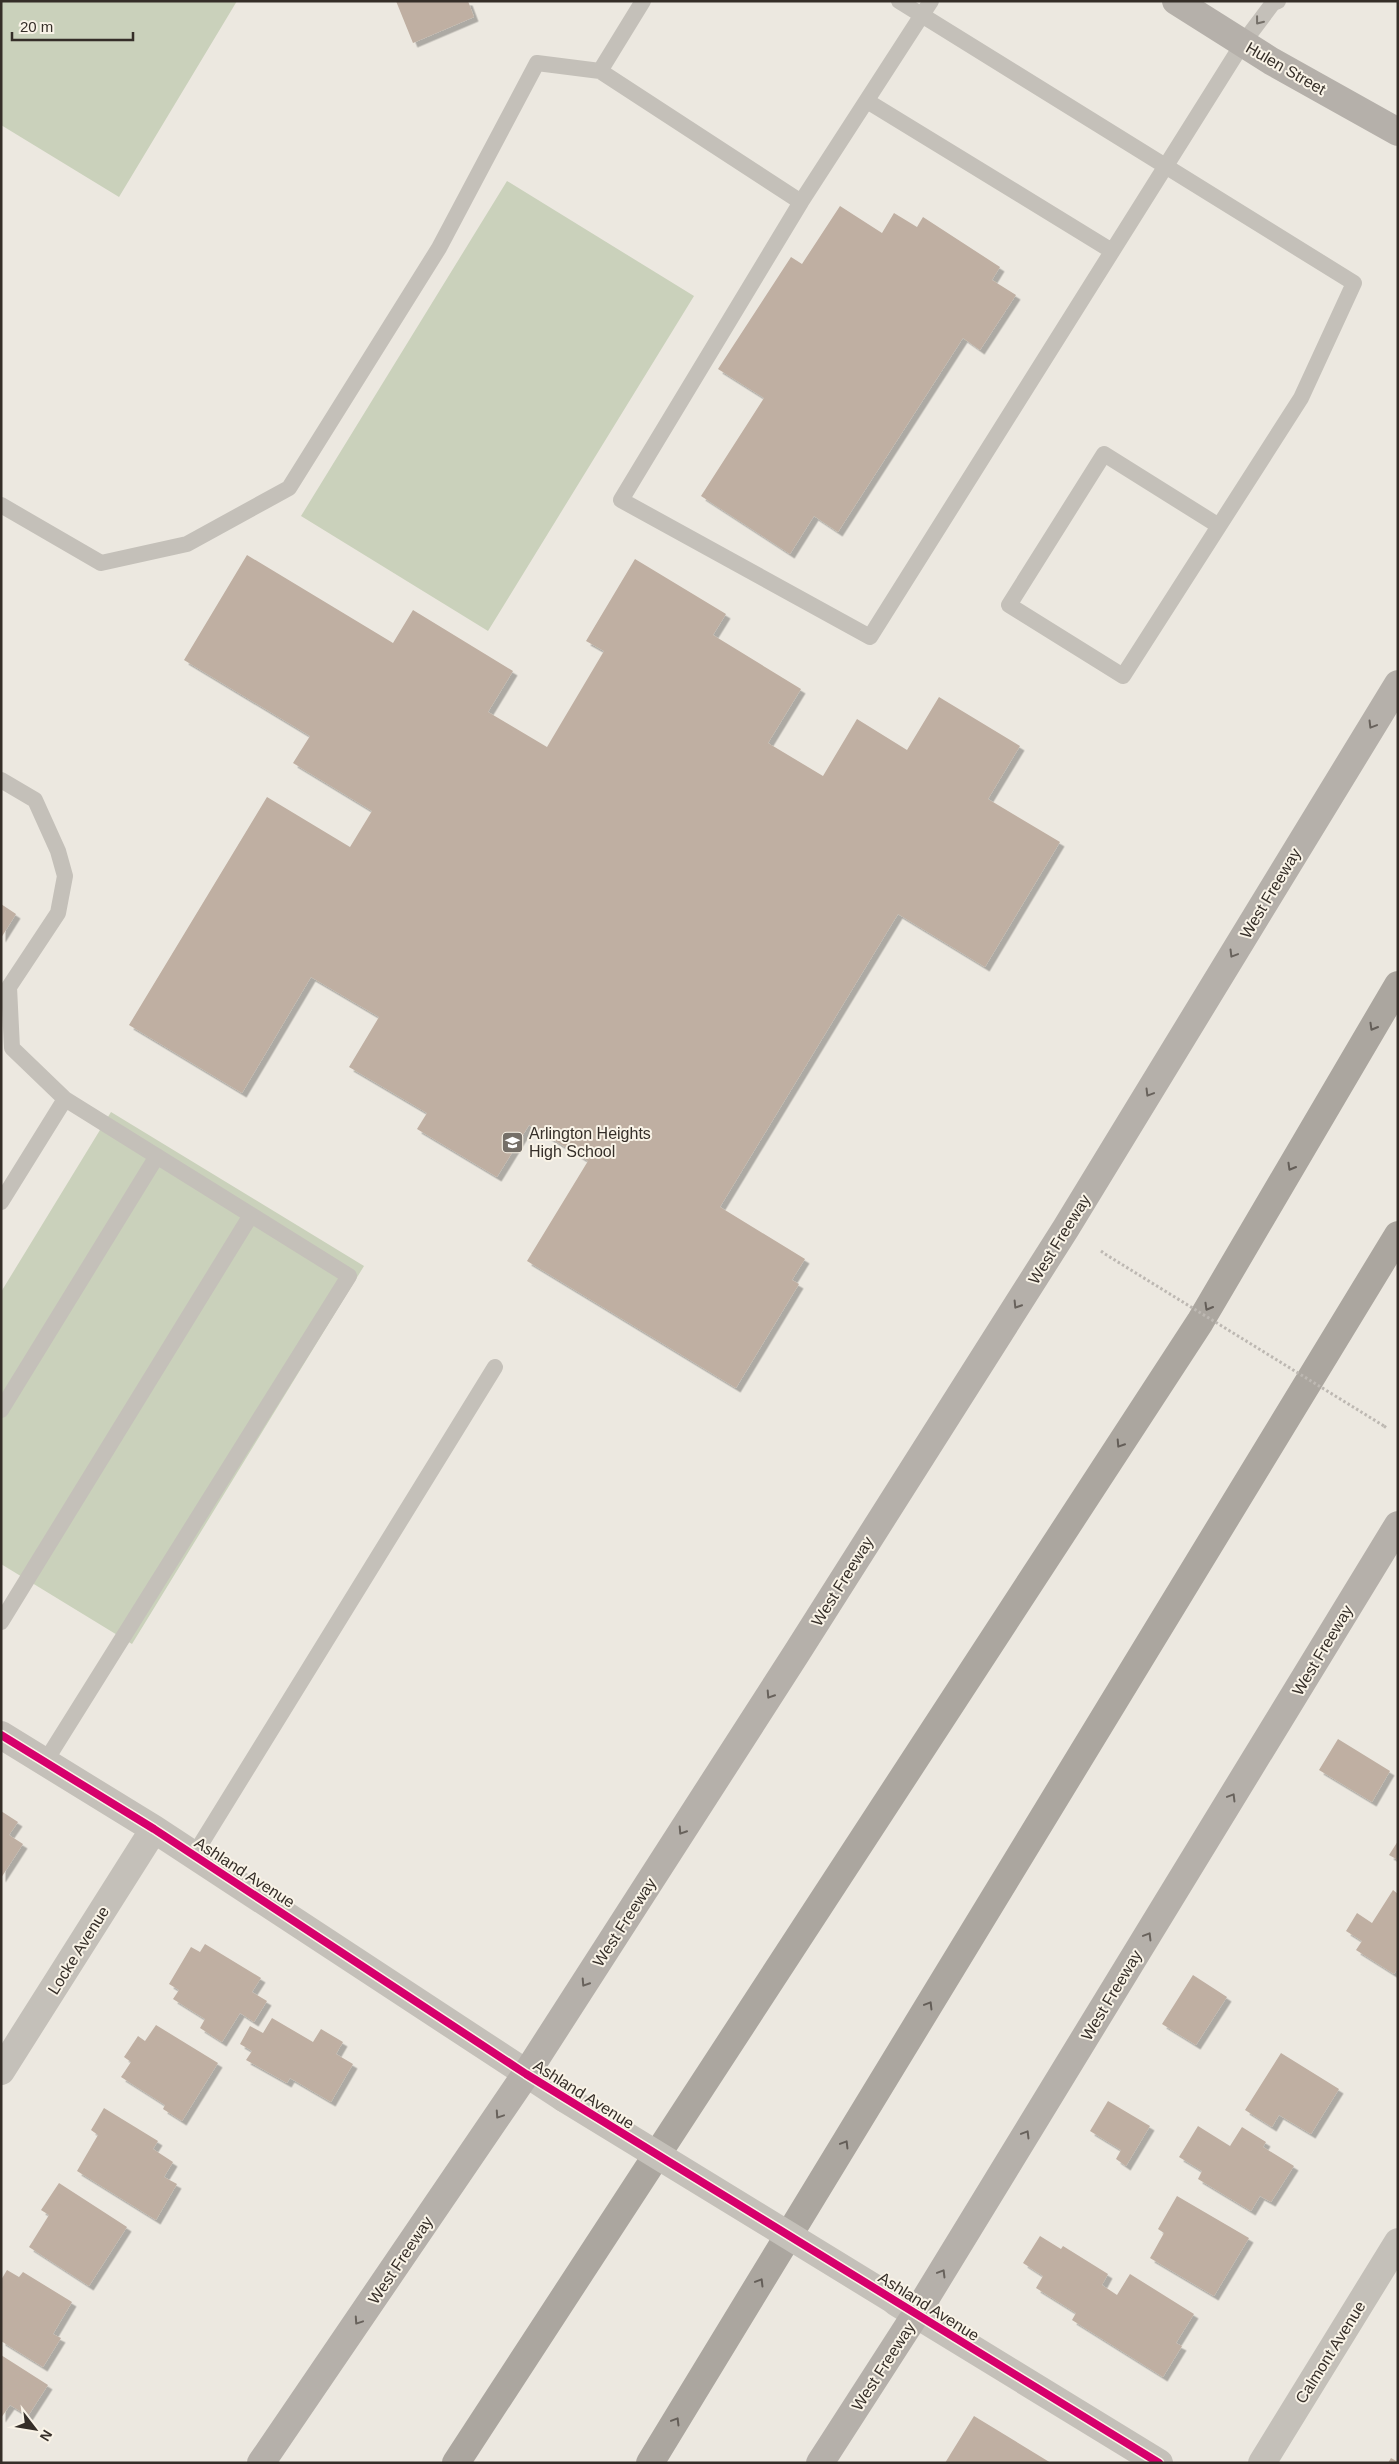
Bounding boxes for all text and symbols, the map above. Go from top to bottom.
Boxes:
scale bar [12,10,134,42]
one-way arrow [1257,15,1265,24]
text: 20 m [20,18,53,35]
street label: Hulen Street [1243,39,1329,98]
one-way arrow [1369,720,1379,729]
street label: West Freeway [1237,845,1304,941]
one-way arrow [1230,948,1240,957]
one-way arrow [1369,1022,1379,1031]
one-way arrow [1145,1087,1155,1096]
place label: Arlington Heights High School [529,1125,651,1160]
school or university icon: Arlington Heights High School [501,1130,525,1154]
one-way arrow [1287,1162,1297,1171]
street label: West Freeway [1025,1192,1094,1287]
one-way arrow [1014,1300,1023,1309]
one-way arrow [1205,1302,1215,1311]
one-way arrow [1117,1439,1127,1448]
street label: West Freeway [808,1534,877,1629]
street label: West Freeway [1289,1602,1356,1698]
one-way arrow [766,1689,776,1698]
one-way arrow [1226,1793,1236,1802]
one-way arrow [679,1826,688,1835]
street label: Ashland Avenue [192,1834,298,1911]
street label: West Freeway [590,1875,659,1970]
street label: Locke Avenue [45,1903,112,1997]
one-way arrow [1141,1932,1151,1941]
street label: West Freeway [1078,1947,1145,2043]
one-way arrow [581,1978,591,1987]
one-way arrow [923,2001,933,2010]
street label: Ashland Avenue [530,2057,637,2132]
one-way arrow [495,2110,505,2119]
one-way arrow [1020,2130,1030,2139]
one-way arrow [838,2140,848,2149]
street label: West Freeway [365,2213,436,2307]
street label: Ashland Avenue [875,2269,982,2344]
one-way arrow [935,2269,945,2278]
one-way arrow [754,2279,764,2288]
street label: Calmont Avenue [1292,2298,1369,2406]
one-way arrow [355,2316,364,2325]
street label: West Freeway [849,2319,918,2414]
north arrow [10,2404,60,2454]
one-way arrow [669,2418,679,2427]
text: N [37,2427,56,2444]

